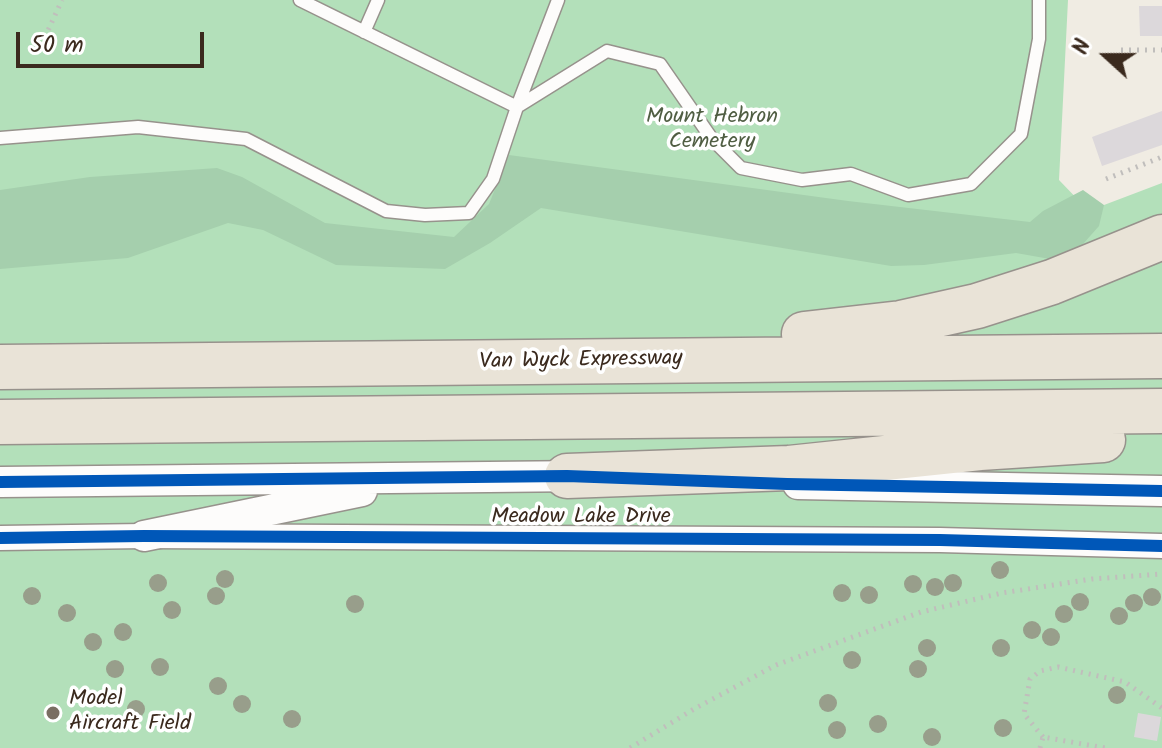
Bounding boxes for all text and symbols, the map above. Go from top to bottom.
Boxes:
scale bar [20,16,208,66]
north arrow [1066,16,1146,96]
text: 50 m [30,26,84,65]
text: N [1064,34,1102,60]
park label: Mount Hebron Cemetery [646,105,778,156]
street label: Van Wyck Expressway [479,347,683,377]
street label: Meadow Lake Drive [491,505,671,531]
place label: Model Aircraft Field [69,687,191,738]
marker: Model Aircraft Field [44,704,62,722]

